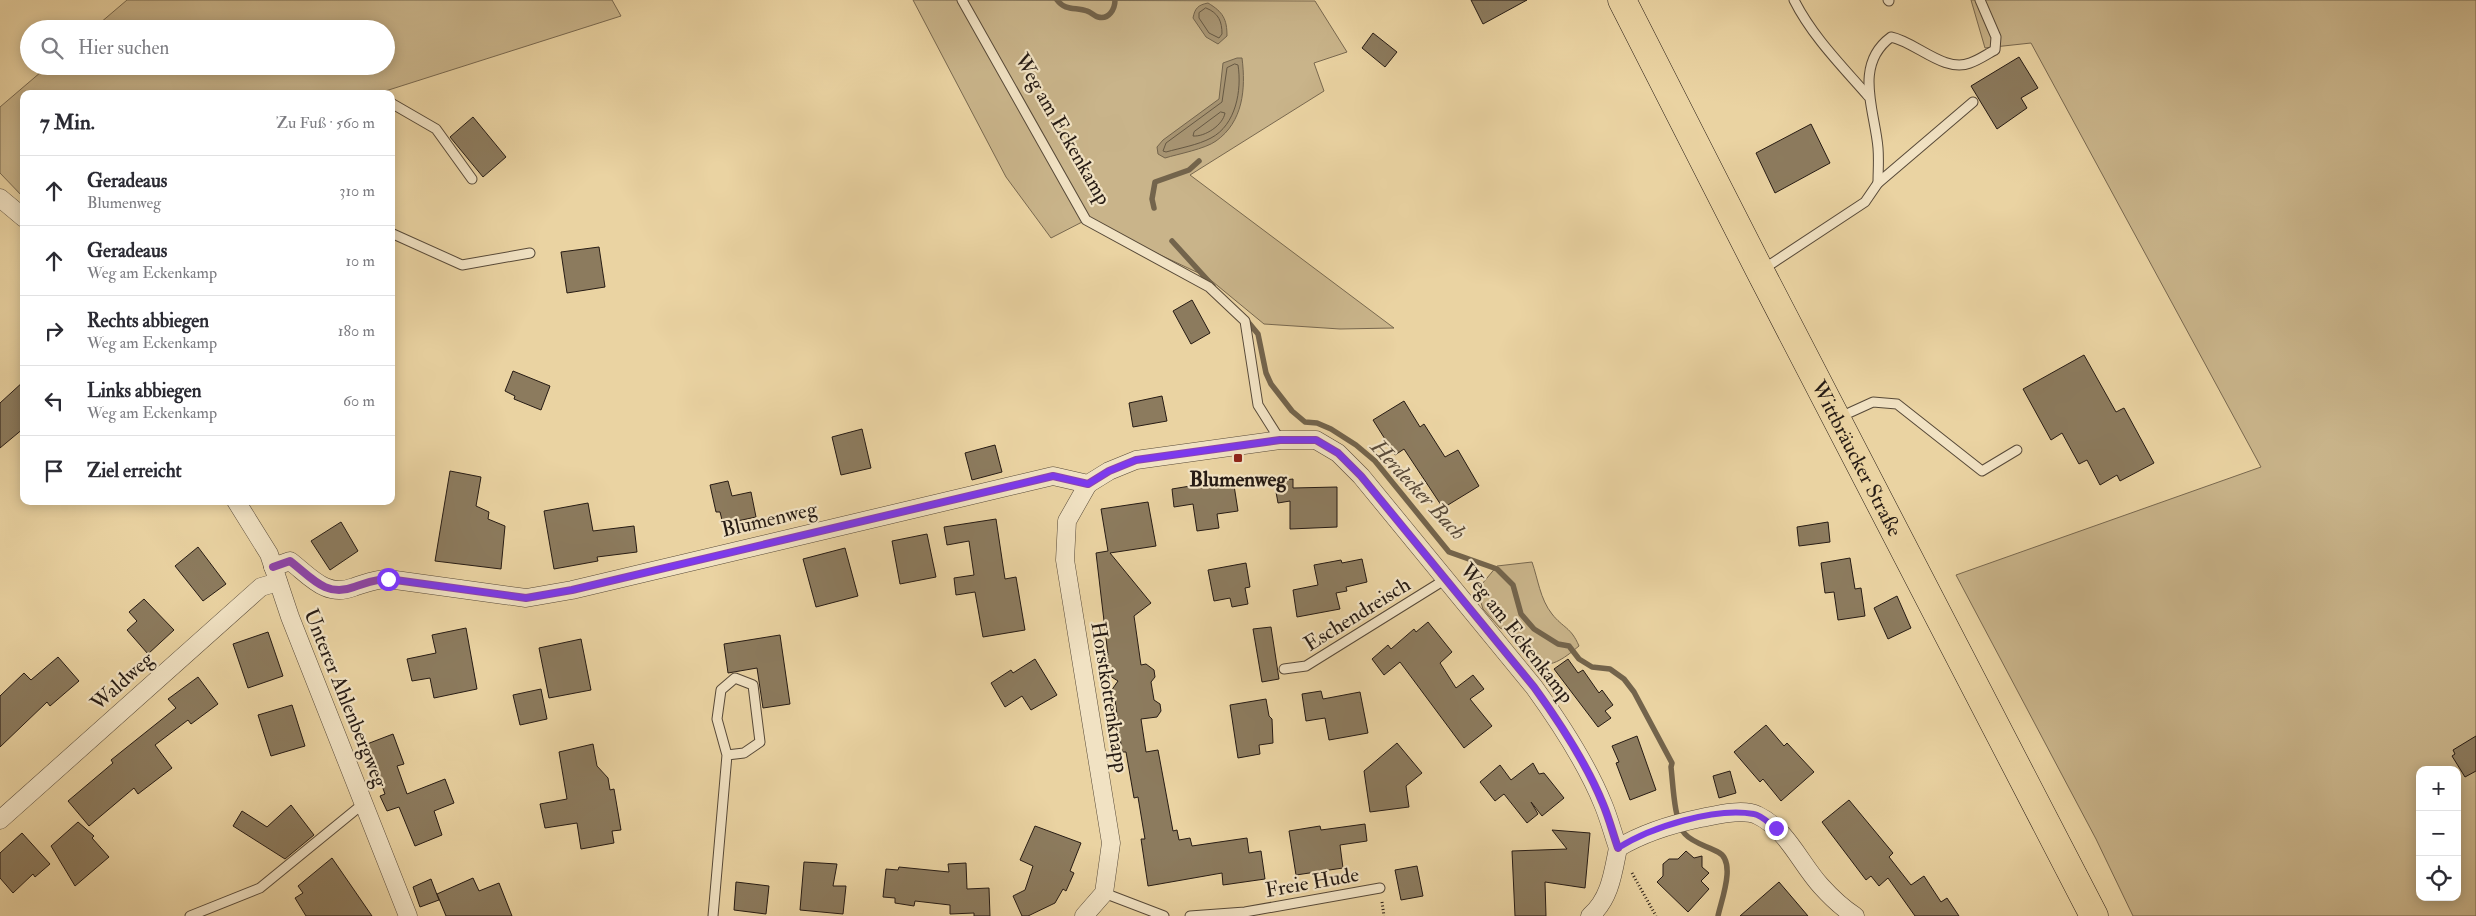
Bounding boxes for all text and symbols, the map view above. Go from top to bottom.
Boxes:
search box [20,20,395,75]
icon: search [38,34,66,62]
text: Hier suchen [78,36,169,60]
street label: Weg am Eckenkamp [1008,48,1117,210]
text: 7 Min. [40,109,95,136]
text: Zu Fuß · 560 m [276,113,375,133]
text: Geradeaus [87,169,167,193]
icon: ahead [40,177,68,205]
text: 310 m [339,181,375,201]
text: Blumenweg [87,193,161,213]
text: Geradeaus [87,239,167,263]
icon: ahead [40,247,68,275]
text: 10 m [345,251,375,271]
text: Weg am Eckenkamp [87,263,217,283]
text: Rechts abbiegen [87,309,209,333]
icon: right [40,317,68,345]
text: 180 m [338,321,375,341]
text: Weg am Eckenkamp [87,333,217,353]
street label: Wittbräucker Straße [1804,375,1908,541]
text: Links abbiegen [87,379,201,403]
icon: left [40,387,68,415]
text: 60 m [343,391,375,411]
text: Weg am Eckenkamp [87,403,217,423]
water label: Herdecker Bach [1364,433,1472,546]
marker: Blumenweg [1232,452,1244,464]
icon: arrive [40,457,68,485]
text: Ziel erreicht [87,459,182,483]
place label: Blumenweg [1189,466,1287,493]
street label: Blumenweg [719,495,820,544]
street label: Weg am Eckenkamp [1453,557,1580,709]
route start [377,568,400,591]
street label: Eschendreisch [1299,571,1416,658]
street label: Unterer Ahlenbergweg [297,605,394,792]
street label: Horstkottenknapp [1084,620,1135,775]
street label: Waldweg [84,646,160,717]
map controls [2416,766,2461,901]
button: + [2416,766,2461,811]
button: − [2416,811,2461,856]
route end [1765,817,1788,840]
button: locate [2416,856,2461,901]
street label: Freie Hude [1263,861,1361,904]

